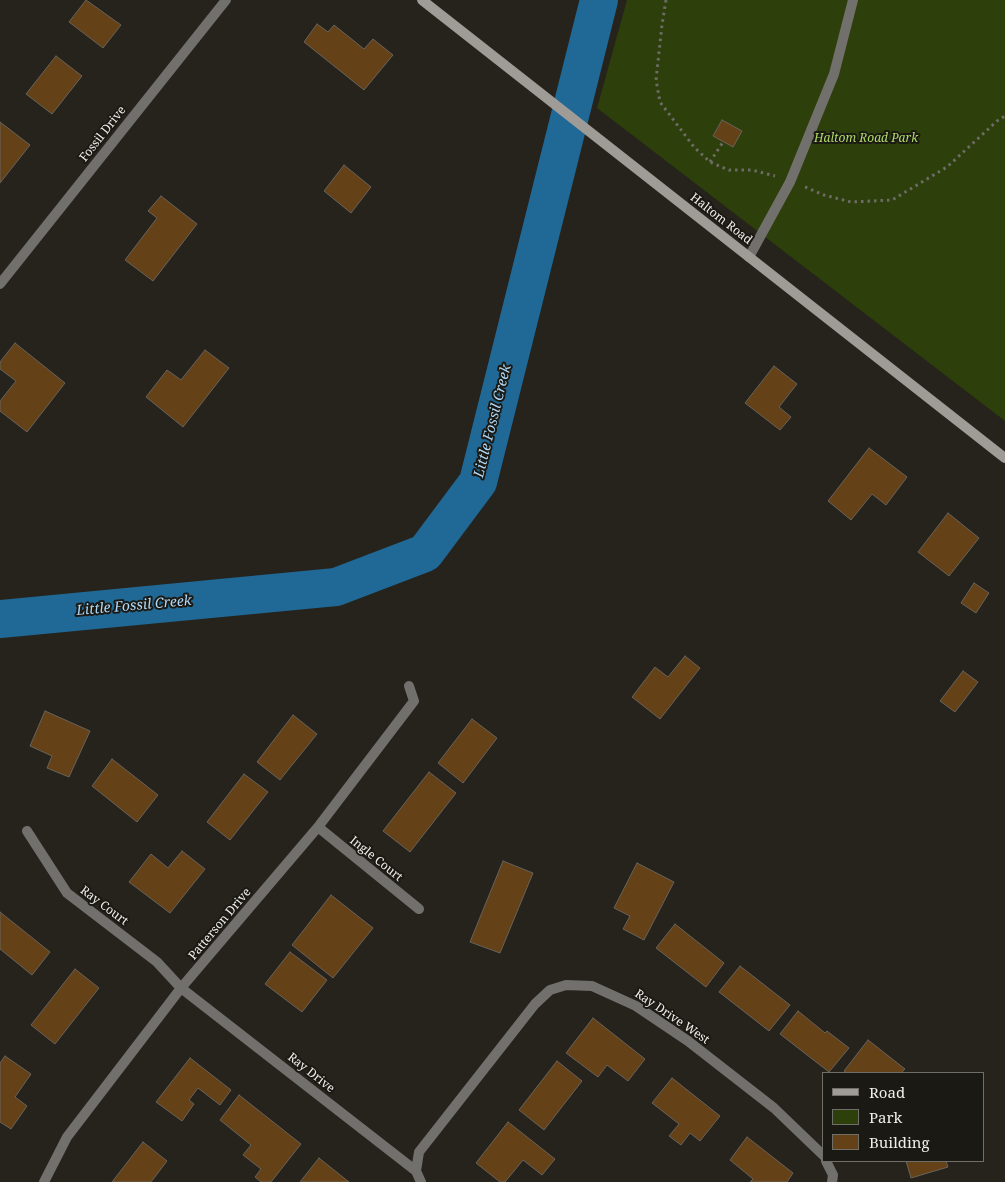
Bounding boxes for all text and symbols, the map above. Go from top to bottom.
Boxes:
street label: Fossil Drive [77,103,129,165]
park label: Haltom Road Park [814,132,918,146]
street label: Haltom Road [687,190,755,248]
water label: Little Fossil Creek [471,363,515,479]
water label: Little Fossil Creek [76,593,192,619]
street label: Ingle Court [347,833,405,885]
street label: Ray Court [77,883,131,929]
street label: Patterson Drive [186,885,254,963]
street label: Ray Drive West [632,987,712,1047]
street label: Ray Drive [285,1050,337,1096]
legend [822,1072,985,1162]
text: Road [869,1082,905,1102]
text: Park [869,1107,902,1127]
text: Building [869,1132,930,1152]

